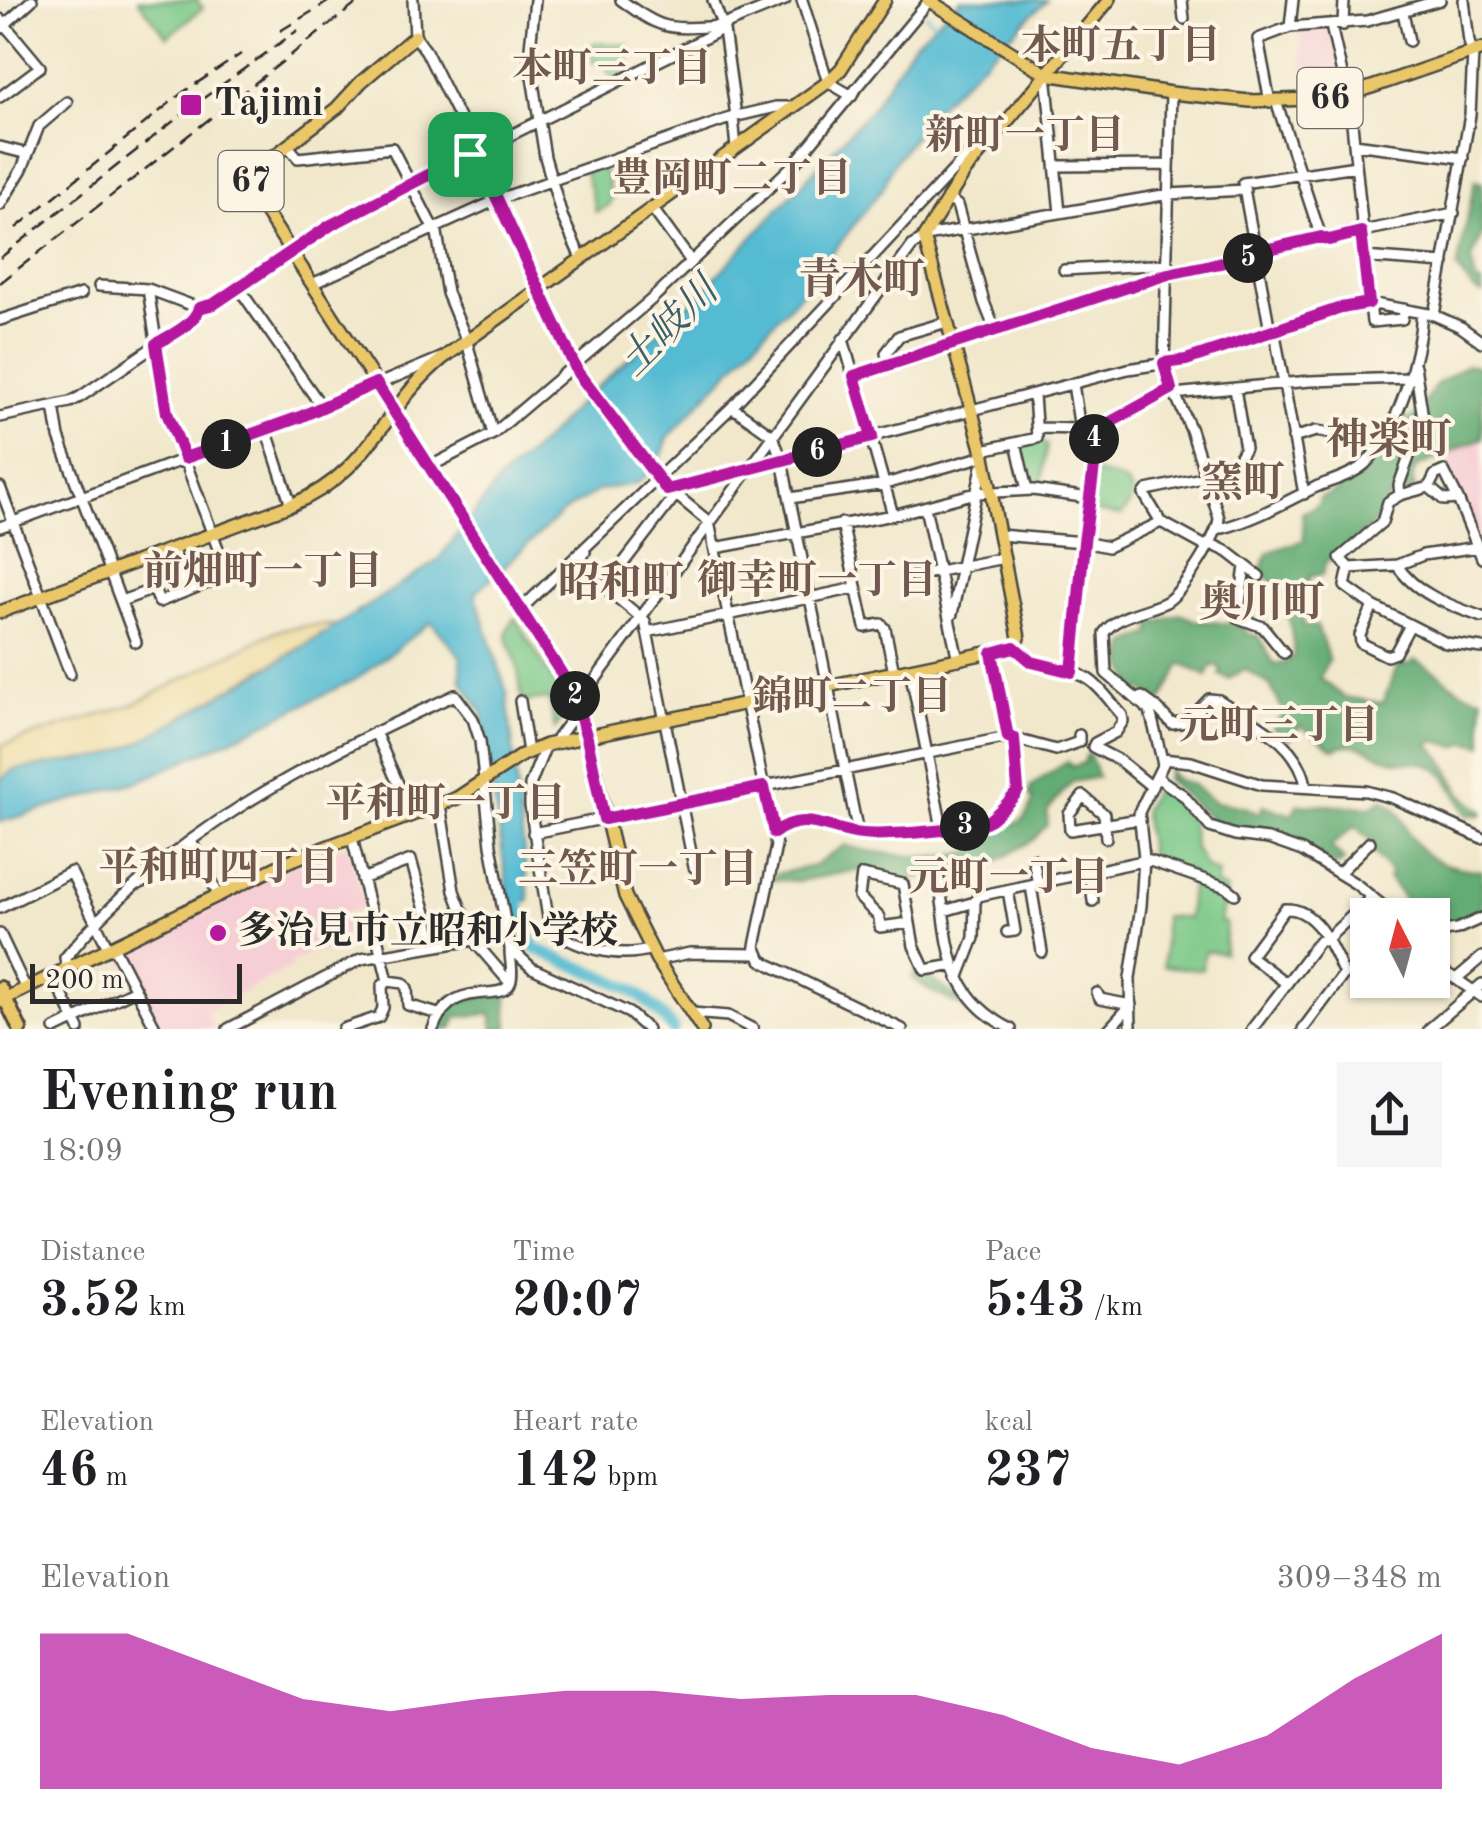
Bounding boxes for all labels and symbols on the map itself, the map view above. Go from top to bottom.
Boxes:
district label: 本町五丁目 [1021,24,1221,68]
district label: 本町三丁目 [512,47,712,91]
road number: 66 [1298,68,1362,128]
place label: Tajimi [214,86,324,124]
marker: Tajimi [178,92,204,118]
pin [428,112,513,197]
district label: 新町一丁目 [925,113,1125,158]
road number: 67 [218,151,284,211]
district label: 豊岡町二丁目 [612,157,852,201]
pin: 5 [1223,233,1273,283]
district label: 青木町 [799,257,925,303]
water label: 土岐川 [611,266,729,385]
pin: 4 [1069,414,1119,464]
district label: 神楽町 [1326,417,1452,463]
pin: 1 [201,419,251,469]
pin: 6 [792,427,842,477]
district label: 窯町 [1201,460,1285,506]
district label: 前畑町一丁目 [143,550,383,594]
district label: 御幸町一丁目 [697,558,937,603]
district label: 昭和町 [558,560,684,606]
district label: 奥川町 [1199,580,1325,626]
pin: 2 [550,671,600,721]
district label: 錦町二丁目 [752,675,952,719]
district label: 元町三丁目 [1179,704,1379,748]
district label: 平和町一丁目 [326,782,566,826]
pin: 3 [940,801,990,851]
district label: 平和町四丁目 [99,846,339,890]
district label: 三笠町一丁目 [518,847,758,892]
district label: 元町一丁目 [909,856,1109,900]
north arrow [1350,898,1450,998]
place label: 多治見市立昭和小学校 [238,910,618,952]
marker: 多治見市立昭和小学校 [207,922,229,944]
scale bar [30,959,242,1004]

